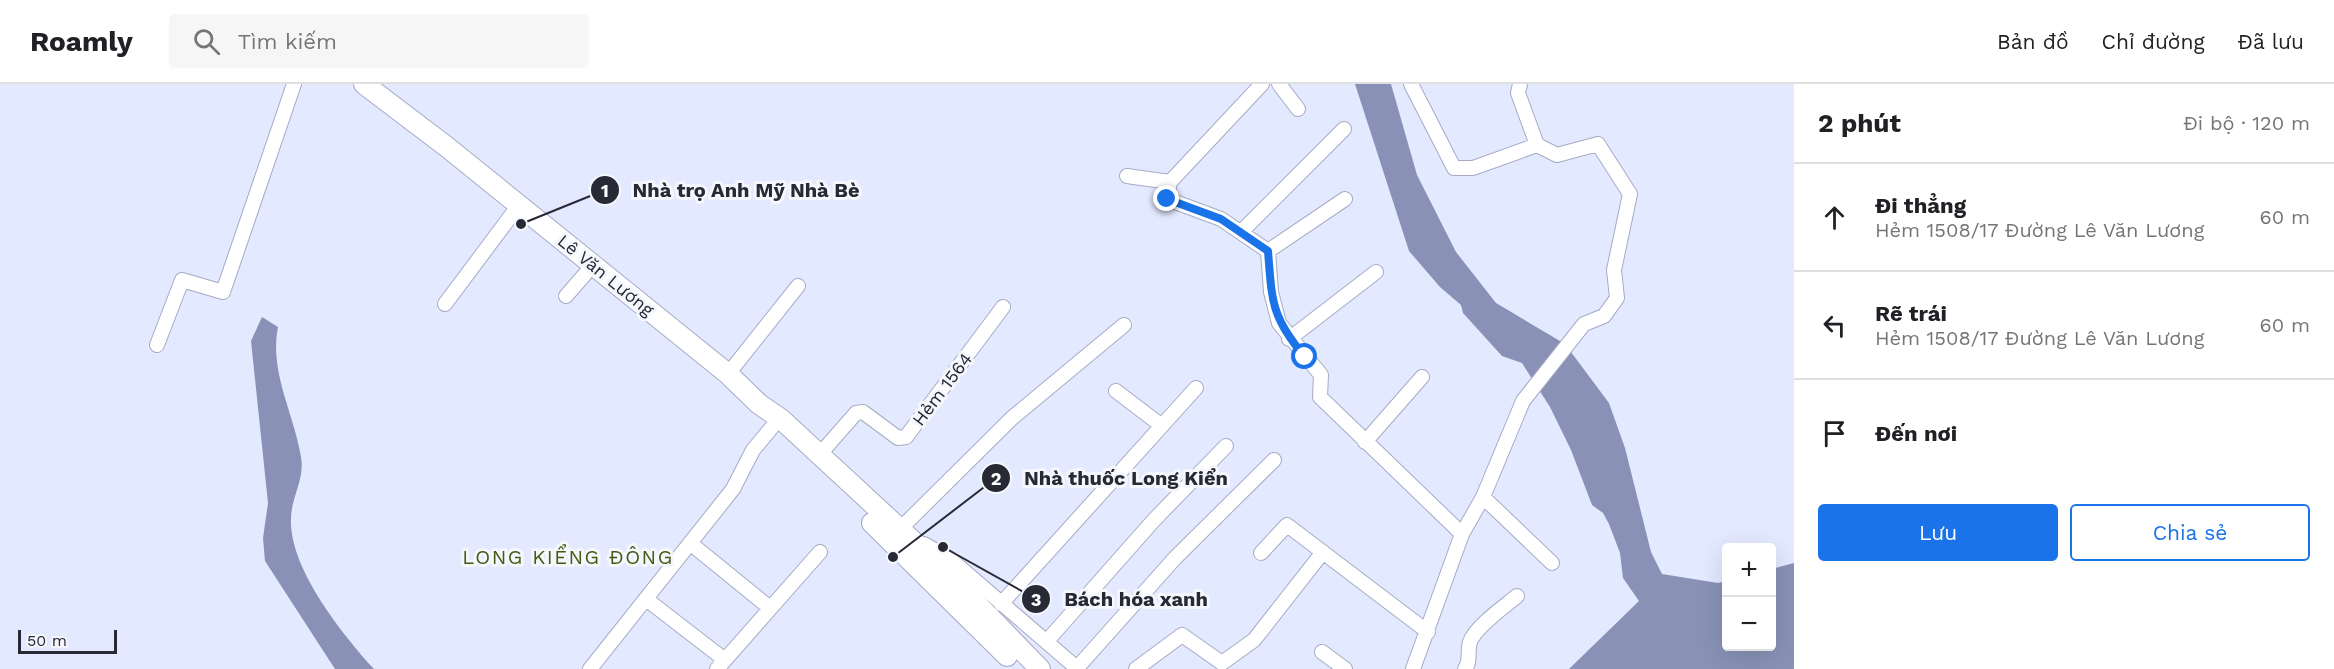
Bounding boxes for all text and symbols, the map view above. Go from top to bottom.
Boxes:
search box [169,14,589,68]
text: Roamly [30,25,133,58]
icon: search [190,25,223,58]
text: Tìm kiếm [238,29,337,54]
text: Bản đồ [1997,29,2069,54]
text: Chỉ đường [2102,29,2205,54]
text: Đã lưu [2238,29,2304,54]
text: 2 phút [1818,108,1901,138]
text: Đi bộ · 120 m [2183,111,2310,135]
callout: Nhà trọ Anh Mỹ Nhà Bè [590,171,872,209]
text: Nhà trọ Anh Mỹ Nhà Bè [633,178,859,202]
text: 1 [601,180,609,201]
route end [1153,185,1179,211]
text: Đi thẳng [1875,193,1966,218]
icon: ahead [1818,201,1851,234]
text: 60 m [2260,205,2310,229]
text: Hẻm 1508/17 Đường Lê Văn Lương [1875,218,2204,242]
street label: Lê Văn Lương [554,230,659,320]
text: Rẽ trái [1875,301,1947,326]
icon: left [1818,309,1851,342]
text: 60 m [2260,313,2310,337]
text: Hẻm 1508/17 Đường Lê Văn Lương [1875,326,2204,350]
route start [1291,343,1317,369]
street label: Hẻm 1564 [908,348,976,430]
icon: arrive [1818,417,1851,450]
text: Đến nơi [1875,421,1957,446]
callout: Nhà thuốc Long Kiển [981,459,1240,497]
text: Nhà thuốc Long Kiển [1024,466,1228,490]
text: 2 [991,468,1001,489]
button: Lưu [1818,504,2058,561]
button: Chia sẻ [2070,504,2310,561]
map controls [1722,543,1776,651]
button: + [1722,543,1776,597]
district label: LONG KIỂNG ĐÔNG [462,544,674,569]
callout: Bách hóa xanh [1021,580,1220,618]
text: Bách hóa xanh [1064,587,1208,611]
text: 3 [1031,589,1041,610]
button: − [1722,597,1776,651]
scale bar [18,627,117,654]
text: 50 m [27,631,67,650]

